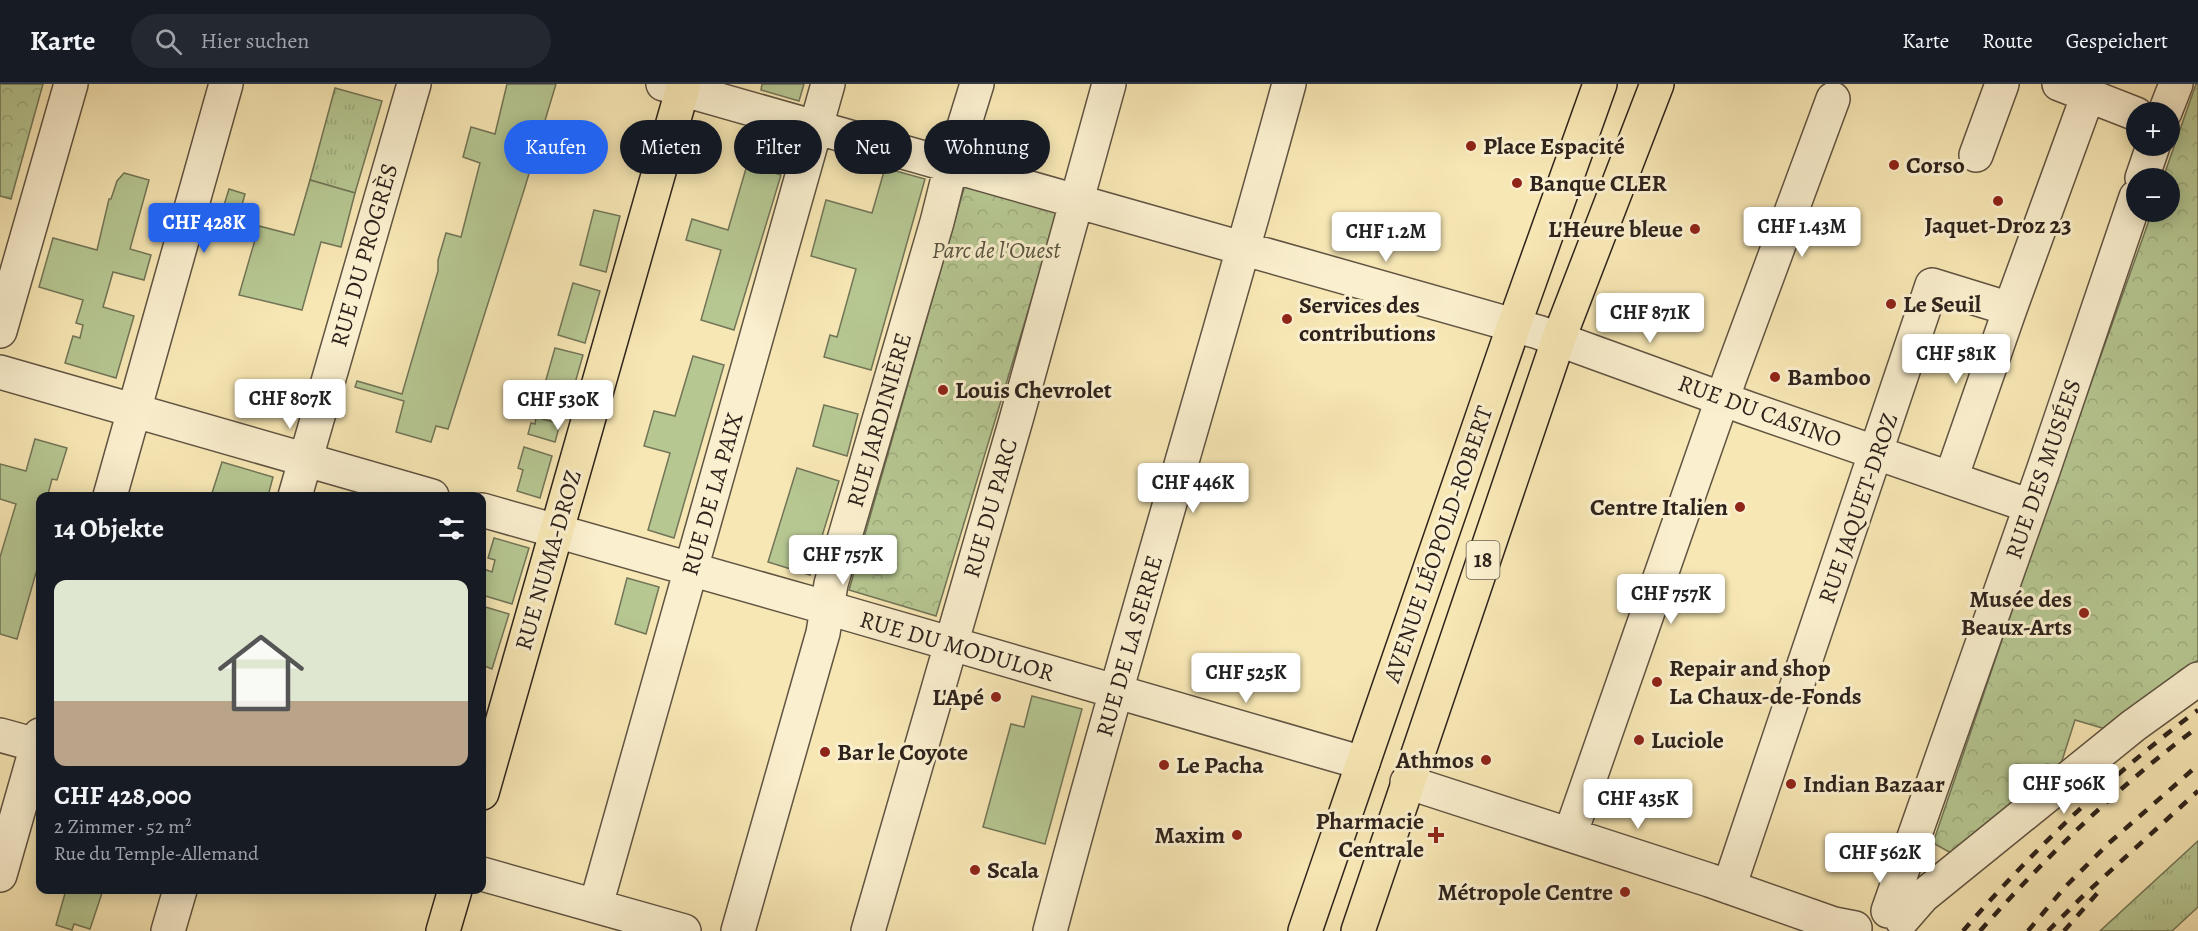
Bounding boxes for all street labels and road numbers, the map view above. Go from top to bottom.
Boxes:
street label: RUE DU PROGRÈS [323,160,405,350]
street label: RUE JARDINIÈRE [839,329,919,511]
street label: RUE DU CASINO [1674,367,1846,455]
street label: RUE DES MUSÉES [1997,375,2089,563]
street label: AVENUE LÉOPOLD-ROBERT [1375,401,1500,687]
street label: RUE JAQUET-DROZ [1810,408,1906,608]
street label: RUE DE LA PAIX [673,409,751,579]
street label: RUE DU PARC [955,435,1025,581]
street label: RUE NUMA-DROZ [507,466,589,654]
road number: 18 [1466,541,1500,579]
street label: RUE DE LA SERRE [1088,552,1170,740]
street label: RUE DU MODULOR [856,603,1058,689]

